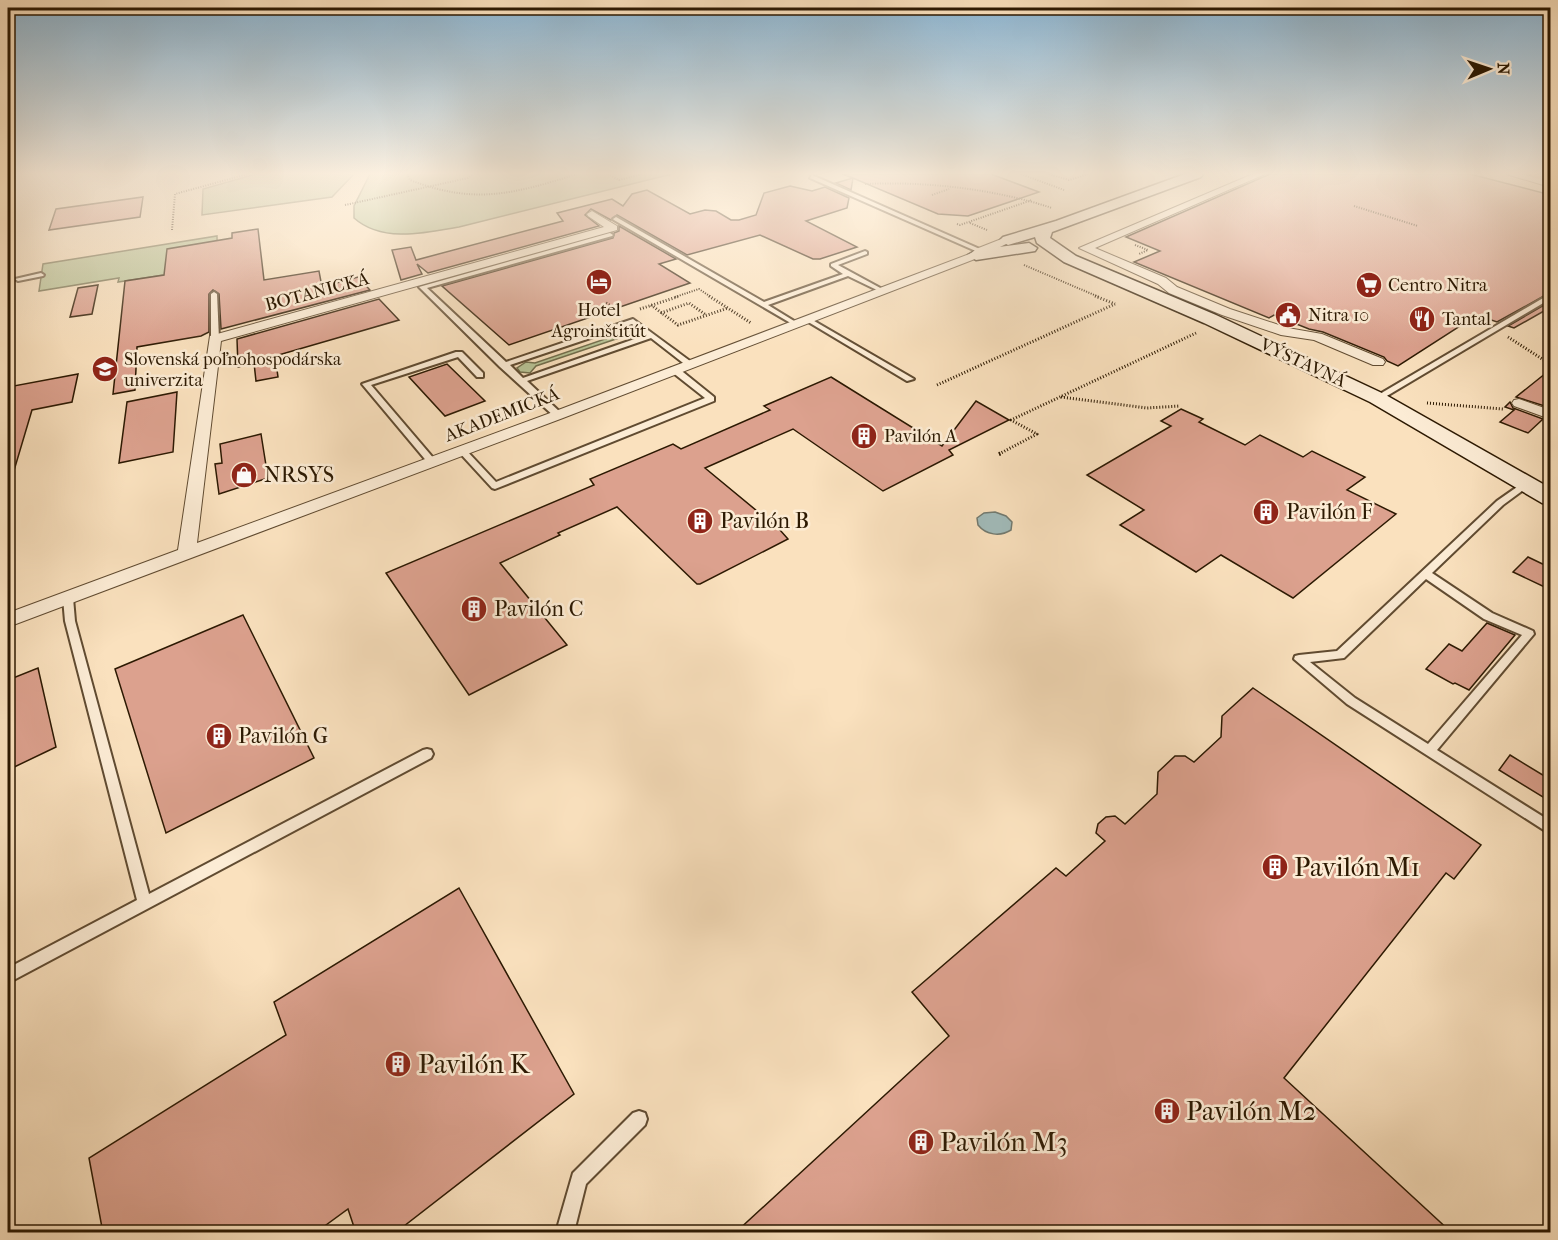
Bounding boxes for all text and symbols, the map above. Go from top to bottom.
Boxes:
north arrow [1459,39,1519,99]
text: N [1494,62,1513,76]
street label: BOTANICKÁ [262,267,372,316]
hotel icon: Hotel Agroinštitút [584,267,614,297]
supermarket icon: Centro Nitra [1354,270,1384,300]
place label: Centro Nitra [1388,275,1488,296]
place label: Hotel Agroinštitút [551,300,647,342]
public building icon: Nitra 10 [1273,300,1303,330]
restaurant icon: Tantal [1407,304,1437,334]
place label: Nitra 10 [1308,305,1369,326]
place label: Tantal [1442,309,1491,330]
street label: VÝSTAVNÁ [1256,333,1350,392]
place label: Slovenská poľnohospodárska univerzita [123,349,342,391]
school or university icon: Slovenská poľnohospodárska univerzita [90,354,120,384]
street label: AKADEMICKÁ [440,382,563,447]
building icon: Pavilón A [849,421,879,451]
place label: Pavilón A [884,426,957,447]
shop icon: NRSYS [229,460,259,490]
place label: NRSYS [264,462,334,488]
building icon: Pavilón F [1251,497,1281,527]
place label: Pavilón F [1286,499,1373,525]
building icon: Pavilón B [685,506,715,536]
place label: Pavilón B [720,508,809,534]
building icon: Pavilón C [459,594,489,624]
place label: Pavilón C [494,596,584,622]
building icon: Pavilón G [204,721,234,751]
place label: Pavilón G [238,723,328,749]
place label: Pavilón M1 [1294,851,1420,883]
building icon: Pavilón M1 [1260,852,1290,882]
place label: Pavilón K [418,1048,531,1080]
building icon: Pavilón K [383,1049,413,1079]
place label: Pavilón M2 [1186,1095,1316,1127]
building icon: Pavilón M2 [1152,1096,1182,1126]
place label: Pavilón M3 [940,1126,1068,1158]
building icon: Pavilón M3 [906,1127,936,1157]

